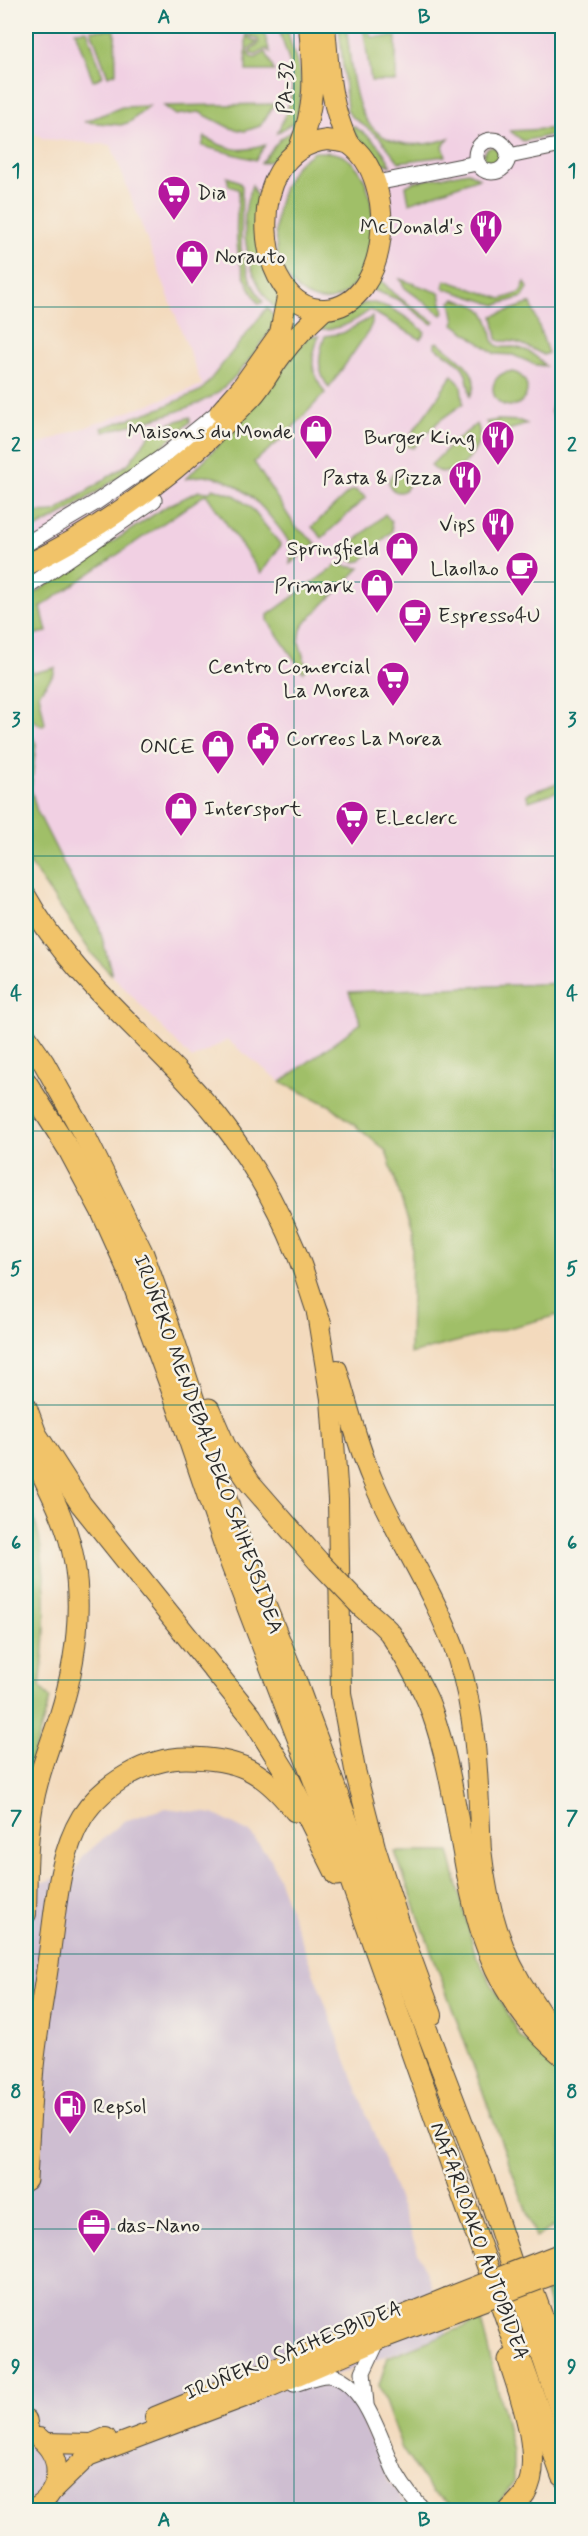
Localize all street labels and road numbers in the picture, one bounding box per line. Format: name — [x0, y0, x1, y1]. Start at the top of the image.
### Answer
street label: PA-32 — [271, 59, 301, 115]
street label: IRUÑEKO MENDEBALDEKO SAIHESBIDEA — [126, 1251, 290, 1638]
street label: NAFARROAKO AUTOBIDEA — [423, 2118, 535, 2364]
street label: IRUÑEKO SAIHESBIDEA — [181, 2294, 406, 2407]

